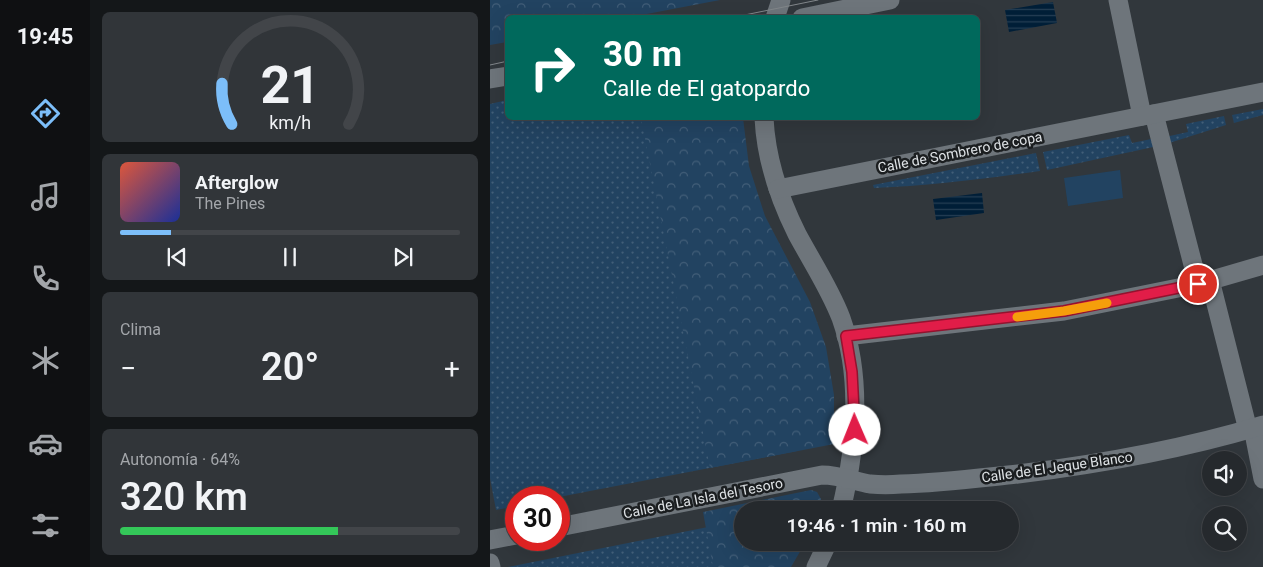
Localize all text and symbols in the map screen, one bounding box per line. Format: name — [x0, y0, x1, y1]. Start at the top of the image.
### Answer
text: 19:45 — [17, 24, 73, 49]
text: 30 m — [603, 34, 682, 75]
icon: right — [520, 35, 585, 100]
text: 21 — [260, 55, 320, 116]
text: Calle de El gatopardo — [603, 76, 810, 101]
icon: directions — [28, 96, 63, 131]
text: km/h — [269, 112, 311, 133]
street label: Calle de Sombrero de copa — [876, 128, 1044, 176]
text: Afterglow — [195, 171, 279, 194]
icon: music — [28, 179, 63, 214]
text: The Pines — [195, 194, 265, 213]
icon: previous — [163, 243, 191, 271]
icon: pause — [276, 243, 304, 271]
icon: next — [389, 243, 417, 271]
icon: phone — [28, 261, 63, 296]
pin — [1177, 263, 1219, 305]
icon: arrive — [1184, 270, 1212, 298]
text: Clima — [120, 320, 161, 339]
icon: climate — [28, 343, 63, 378]
text: 20° — [261, 345, 319, 389]
text: − — [120, 352, 136, 385]
text: + — [444, 352, 460, 385]
position arrow — [828, 403, 880, 455]
icon: car — [28, 426, 63, 461]
street label: Calle de El Jeque Blanco — [980, 448, 1134, 486]
text: Autonomía · 64% — [120, 450, 240, 469]
map controls — [1202, 451, 1247, 551]
button: sound — [1202, 451, 1247, 496]
text: 320 km — [120, 475, 248, 519]
street label: Calle de La Isla del Tesoro — [622, 475, 784, 521]
speed limit sign: 30 — [505, 486, 570, 551]
button: search — [1202, 506, 1247, 551]
icon: filters — [28, 508, 63, 543]
text: 19:46 · 1 min · 160 m — [786, 514, 967, 537]

